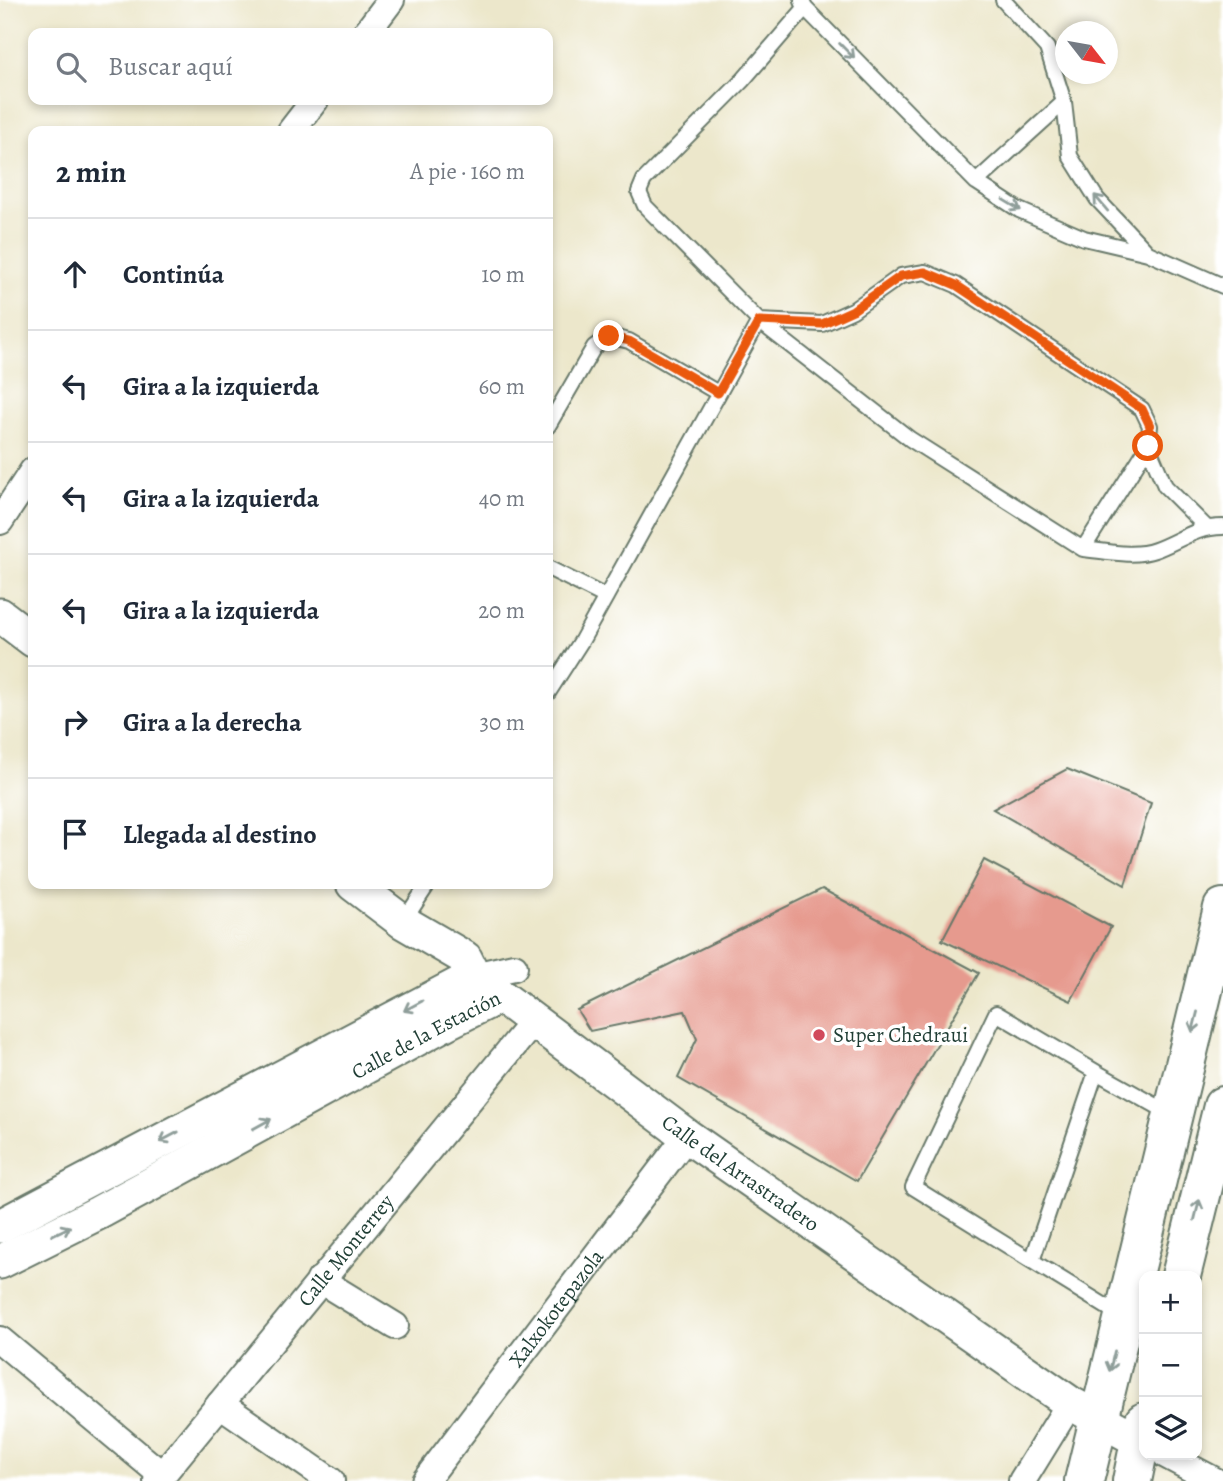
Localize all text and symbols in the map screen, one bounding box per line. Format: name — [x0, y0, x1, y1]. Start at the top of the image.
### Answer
north arrow — [1055, 21, 1118, 84]
search box — [28, 28, 553, 105]
one-way arrow — [838, 42, 855, 59]
icon: search — [52, 48, 90, 86]
text: Buscar aquí — [108, 49, 233, 84]
text: 2 min — [56, 152, 126, 192]
text: A pie · 160 m — [410, 156, 525, 187]
one-way arrow — [1093, 195, 1109, 213]
one-way arrow — [1002, 199, 1022, 213]
icon: ahead — [56, 255, 94, 293]
text: Continúa — [123, 257, 224, 292]
text: 10 m — [481, 259, 525, 290]
route end — [593, 320, 624, 351]
icon: left — [56, 367, 94, 405]
text: Gira a la izquierda — [123, 369, 319, 404]
text: 60 m — [478, 371, 525, 402]
route start — [1132, 430, 1163, 461]
icon: left — [56, 479, 94, 517]
text: Gira a la izquierda — [123, 481, 319, 516]
text: 40 m — [479, 483, 525, 514]
icon: left — [56, 591, 94, 629]
text: Gira a la izquierda — [123, 593, 319, 628]
text: 20 m — [478, 595, 525, 626]
icon: right — [56, 703, 94, 741]
text: Gira a la derecha — [123, 705, 302, 740]
text: 30 m — [479, 707, 525, 738]
icon: arrive — [56, 815, 94, 853]
text: Llegada al destino — [123, 817, 317, 852]
street label: Calle de la Estación — [347, 984, 506, 1086]
one-way arrow — [403, 1000, 424, 1014]
one-way arrow — [1188, 1010, 1201, 1033]
place label: Super Chedraui — [833, 1021, 968, 1049]
marker: Super Chedraui — [811, 1027, 827, 1043]
street label: Calle del Arrastradero — [656, 1108, 825, 1238]
one-way arrow — [251, 1117, 271, 1131]
one-way arrow — [160, 1130, 180, 1144]
street label: Calle Monterrey — [292, 1188, 401, 1312]
one-way arrow — [1191, 1199, 1204, 1222]
one-way arrow — [50, 1224, 71, 1238]
street label: Xalxokotepazola — [502, 1243, 610, 1373]
map controls — [1139, 1271, 1202, 1460]
button: + — [1139, 1271, 1202, 1334]
button: − — [1139, 1334, 1202, 1397]
one-way arrow — [1105, 1350, 1118, 1372]
button: layers — [1139, 1397, 1202, 1460]

